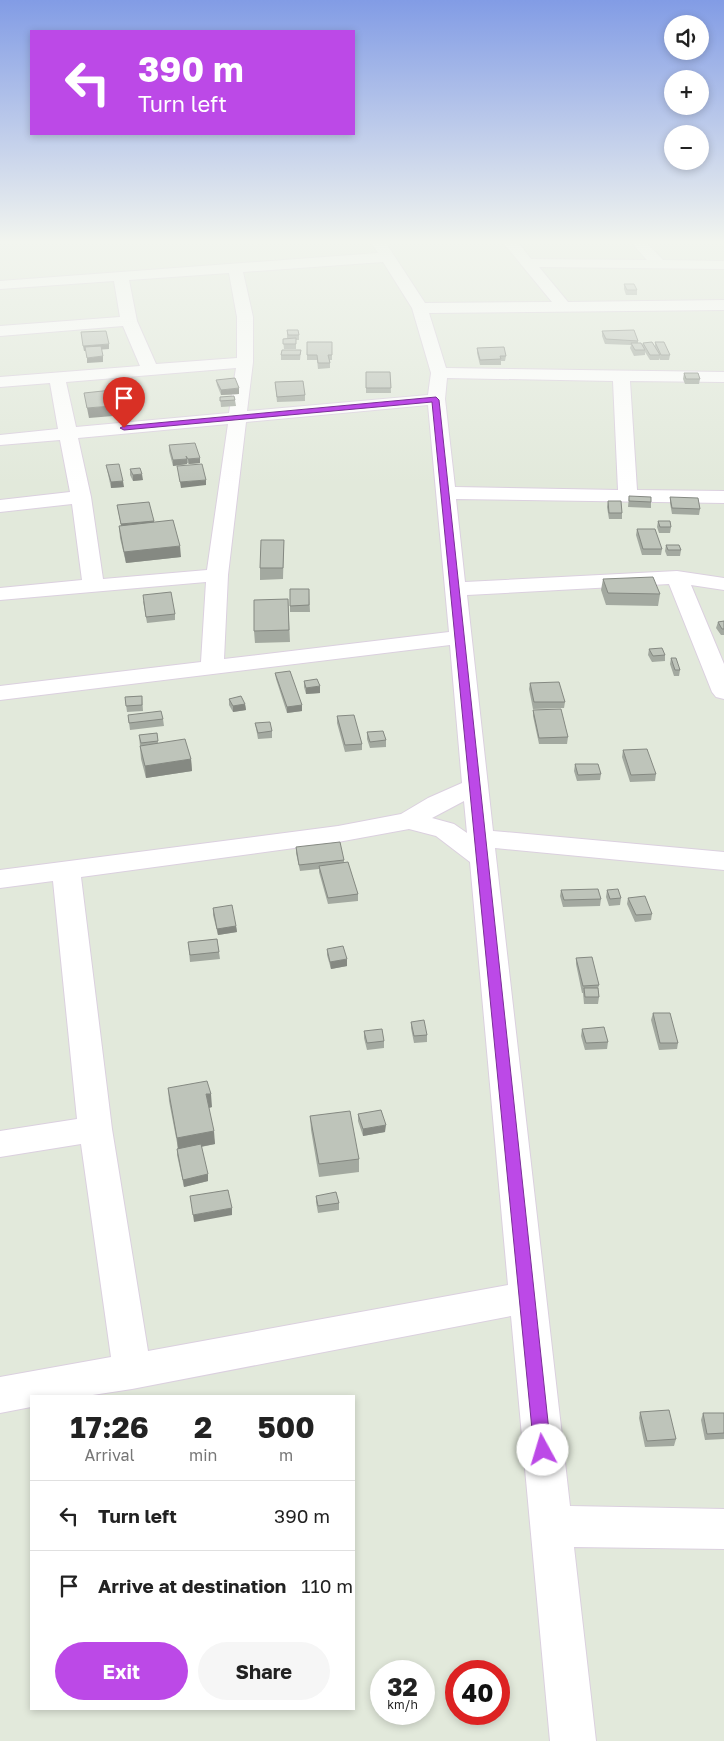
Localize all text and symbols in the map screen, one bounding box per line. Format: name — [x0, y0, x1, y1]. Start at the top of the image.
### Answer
map controls — [664, 15, 709, 170]
button: sound — [664, 15, 709, 60]
text: 390 m — [138, 48, 244, 90]
icon: left — [55, 50, 120, 115]
button: + — [664, 70, 709, 115]
text: Turn left — [138, 90, 227, 117]
button: − — [664, 125, 709, 170]
pin — [103, 377, 145, 428]
icon: arrive — [110, 384, 138, 412]
text: 17:26 — [70, 1409, 149, 1445]
text: 2 — [194, 1409, 212, 1445]
text: 500 — [258, 1409, 315, 1445]
position arrow — [516, 1423, 568, 1475]
text: Arrival — [84, 1445, 135, 1465]
text: min — [189, 1445, 217, 1465]
text: m — [279, 1445, 293, 1465]
icon: left — [55, 1502, 83, 1530]
text: Turn left — [98, 1504, 177, 1527]
text: 390 m — [274, 1504, 330, 1527]
icon: arrive — [55, 1572, 83, 1600]
text: Arrive at destination — [98, 1574, 286, 1597]
text: 110 m — [301, 1574, 353, 1597]
button: Exit — [55, 1642, 188, 1700]
button: Share — [198, 1642, 330, 1700]
speed limit sign: 40 — [445, 1660, 510, 1725]
text: 32 — [387, 1671, 418, 1702]
text: km/h — [387, 1697, 418, 1712]

